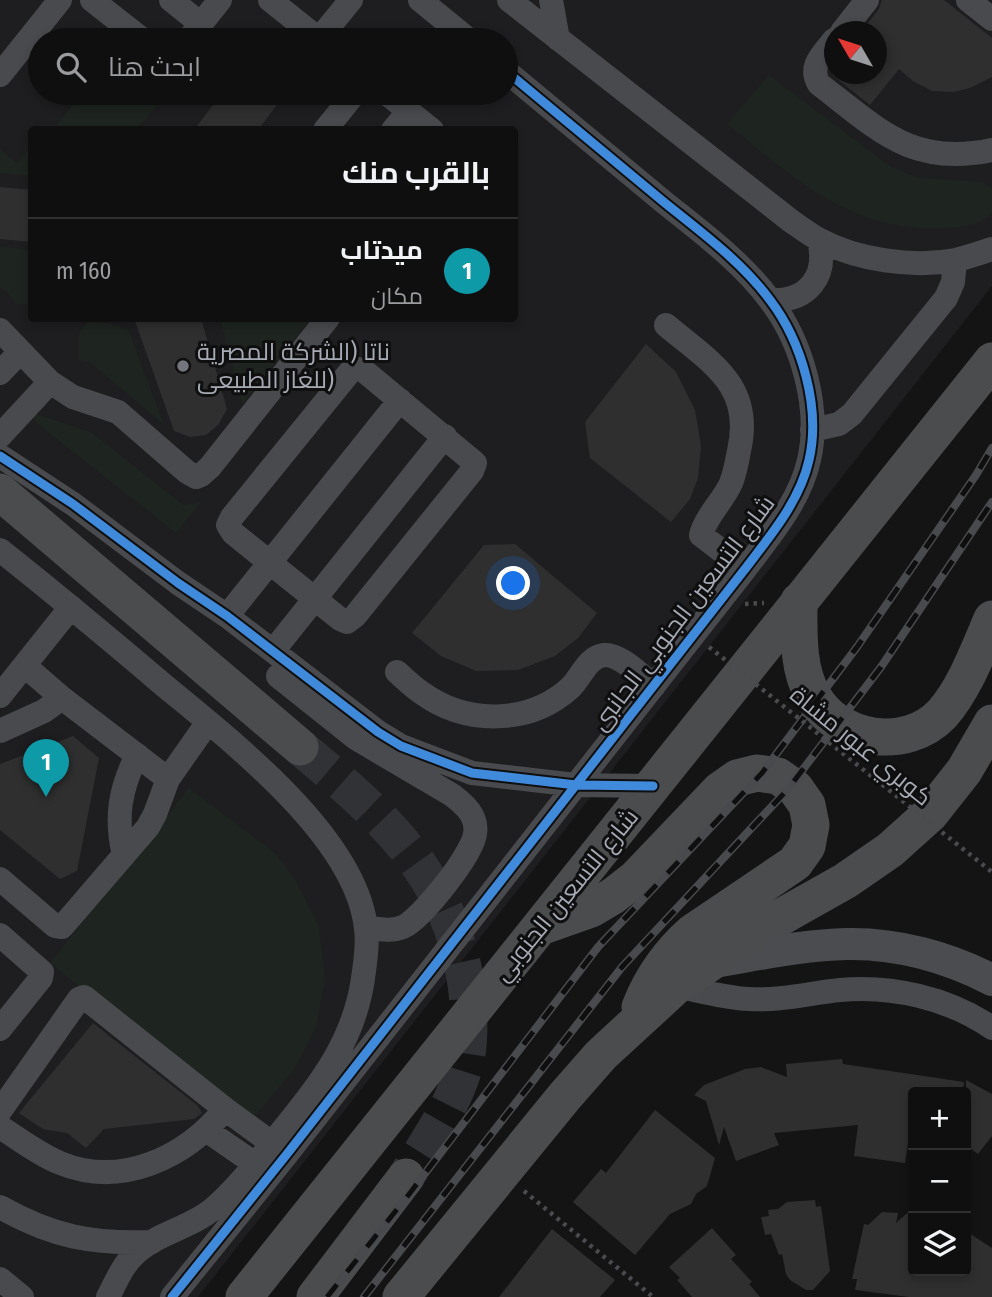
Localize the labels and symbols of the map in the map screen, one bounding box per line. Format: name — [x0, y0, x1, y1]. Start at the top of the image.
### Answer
north arrow — [824, 21, 887, 84]
place label: ناتا (الشركة المصرية للغاز الطبيعى) — [197, 338, 390, 394]
marker: ناتا (الشركة المصرية للغاز الطبيعى) — [175, 358, 191, 374]
street label: شارع التسعين الجنوبي الجانبى — [585, 490, 785, 739]
your location — [496, 566, 530, 600]
street label: كوبري عبور مشاة — [782, 680, 937, 815]
pin: 1 — [23, 739, 69, 797]
street label: شارع التسعين الجنوبي — [488, 803, 648, 990]

